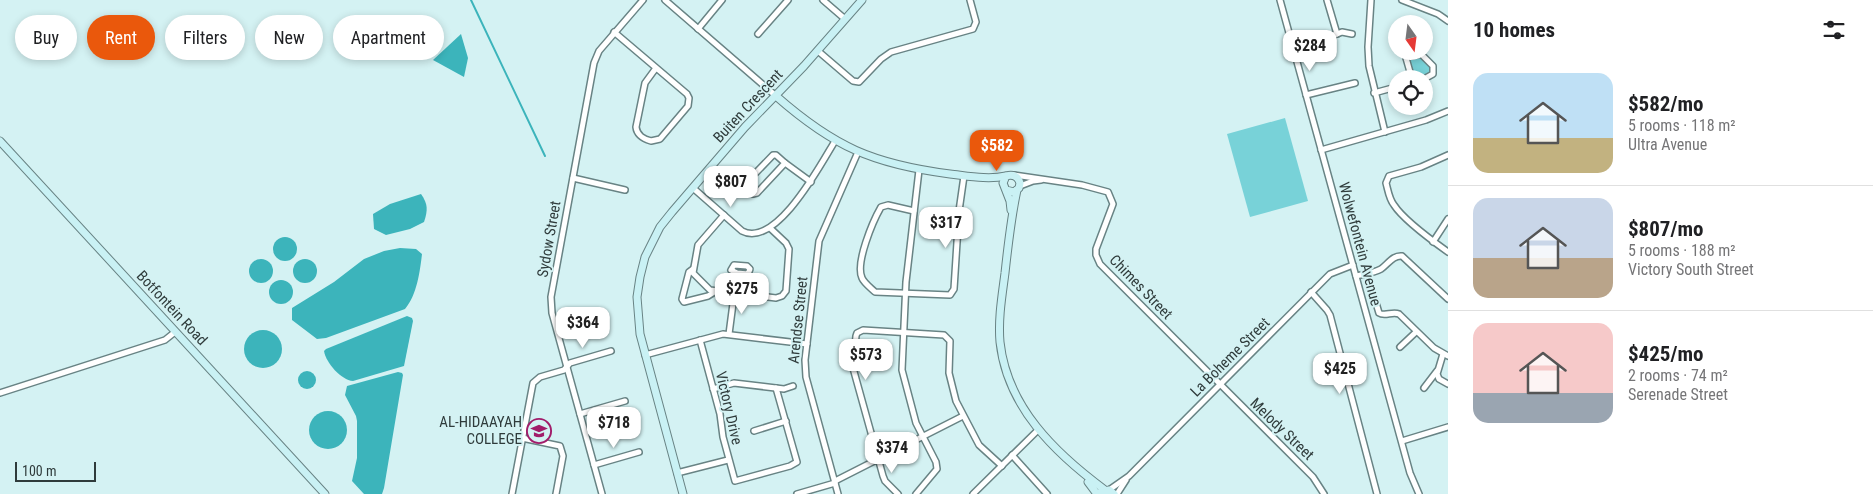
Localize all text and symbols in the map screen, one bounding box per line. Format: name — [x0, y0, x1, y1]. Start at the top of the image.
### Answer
chip: Buy — [15, 15, 77, 60]
chip: Rent — [87, 15, 155, 60]
chip: Filters — [165, 15, 245, 60]
chip: New — [255, 15, 323, 60]
chip: Apartment — [333, 15, 444, 60]
north arrow — [1388, 15, 1432, 60]
map controls — [1388, 15, 1433, 115]
icon: filters — [1820, 16, 1848, 44]
text: 10 homes — [1473, 18, 1555, 42]
pin: $284 — [1280, 30, 1340, 72]
text: $284 — [1294, 36, 1326, 55]
street label: Buiten Crescent — [710, 66, 786, 146]
button: locate — [1388, 70, 1433, 115]
text: $582/mo — [1628, 92, 1703, 116]
icon: home — [1513, 93, 1573, 153]
text: 5 rooms · 118 m² — [1628, 116, 1736, 135]
pin: $582 — [967, 130, 1027, 172]
text: Ultra Avenue — [1628, 135, 1707, 154]
text: $582 — [981, 136, 1013, 155]
pin: $807 — [701, 166, 761, 208]
text: $807 — [715, 172, 747, 191]
street label: Wolwefontein Avenue — [1335, 180, 1385, 308]
street label: Sydow Street — [533, 199, 565, 279]
pin: $317 — [916, 206, 976, 249]
text: $317 — [930, 213, 962, 232]
text: $807/mo — [1628, 217, 1703, 241]
icon: home — [1513, 218, 1573, 278]
text: 5 rooms · 188 m² — [1628, 241, 1736, 260]
street label: Chimes Street — [1106, 251, 1176, 323]
text: Victory South Street — [1628, 260, 1754, 279]
street label: Botfontein Road — [133, 267, 211, 349]
pin: $275 — [712, 272, 772, 315]
street label: Arendse Street — [784, 276, 812, 364]
text: $275 — [726, 279, 758, 298]
pin: $364 — [553, 306, 613, 349]
text: $364 — [567, 313, 599, 332]
street label: La Boheme Street — [1187, 314, 1273, 400]
pin: $573 — [836, 338, 896, 381]
text: $425/mo — [1628, 342, 1703, 366]
icon: home — [1513, 343, 1573, 403]
text: $573 — [850, 345, 882, 364]
pin: $425 — [1310, 352, 1370, 395]
text: $425 — [1324, 359, 1356, 378]
text: 2 rooms · 74 m² — [1628, 366, 1728, 385]
street label: Victory Drive — [712, 369, 746, 447]
text: Serenade Street — [1628, 385, 1728, 404]
street label: Melody Street — [1246, 394, 1318, 464]
pin: $718 — [584, 406, 644, 449]
place label: AL-HIDAAYAH COLLEGE — [439, 413, 522, 448]
text: $718 — [598, 413, 630, 432]
school or university icon: AL-HIDAAYAH COLLEGE — [526, 418, 552, 444]
pin: $374 — [862, 432, 922, 474]
text: $374 — [876, 438, 908, 457]
scale bar — [15, 459, 96, 482]
text: 100 m — [22, 463, 57, 479]

